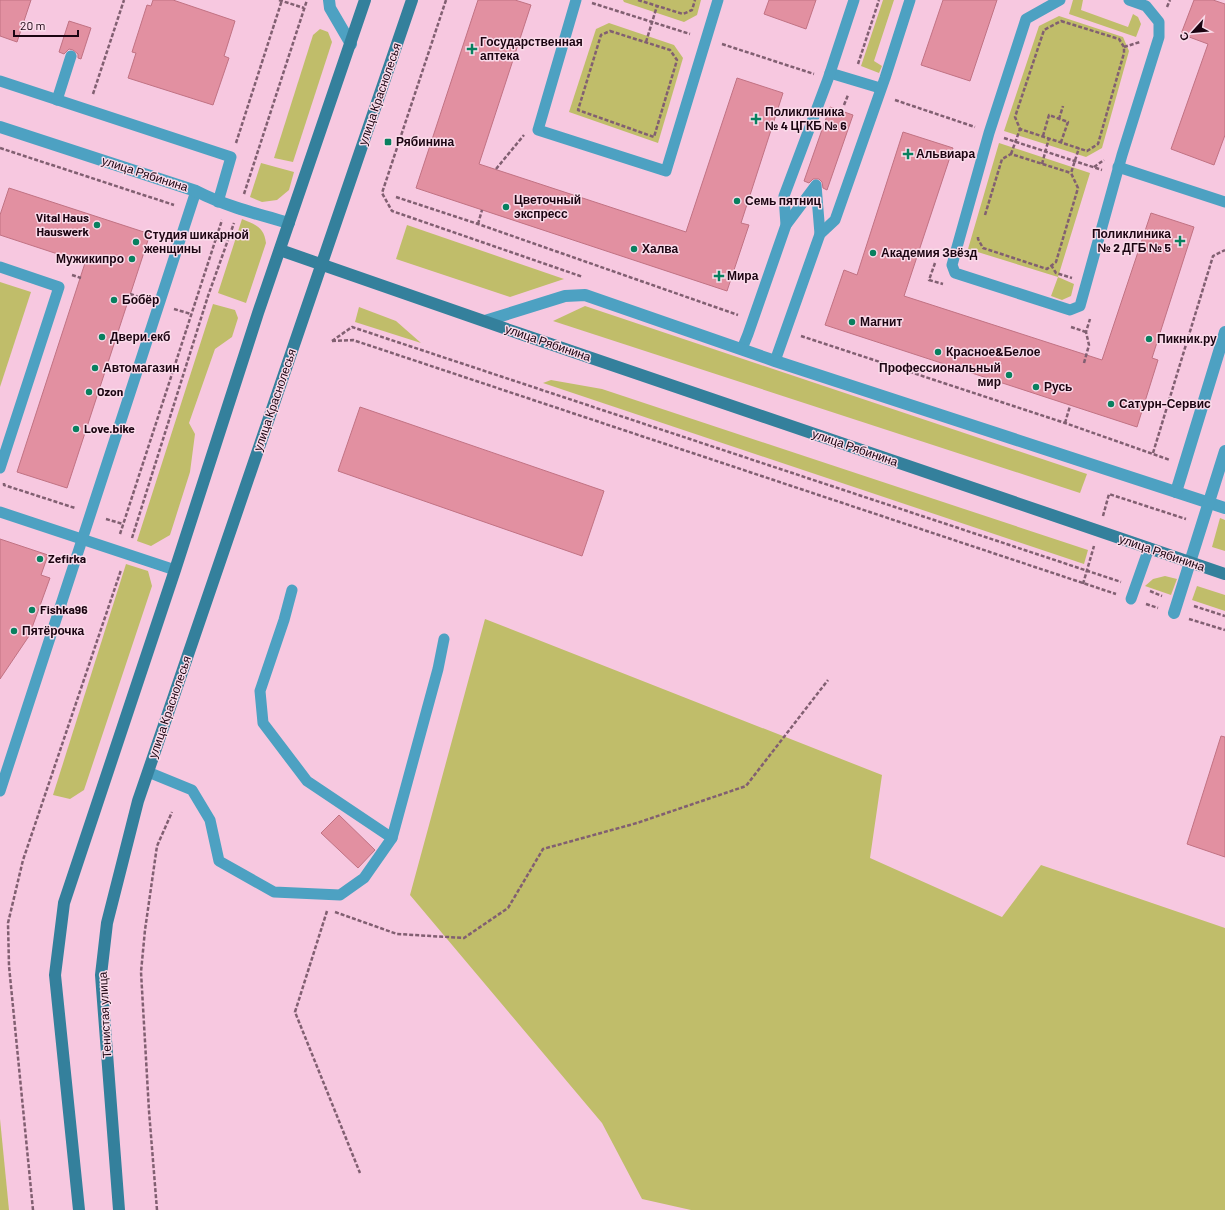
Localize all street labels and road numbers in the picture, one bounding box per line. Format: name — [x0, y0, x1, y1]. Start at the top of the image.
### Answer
street label: улица Краснолесья — [355, 41, 404, 147]
street label: улица Рябинина — [100, 153, 190, 195]
street label: улица Рябинина — [503, 321, 593, 364]
street label: улица Краснолесья — [250, 347, 299, 453]
street label: улица Рябинина — [810, 426, 900, 469]
street label: улица Рябинина — [1117, 531, 1207, 574]
street label: улица Краснолесья — [145, 654, 194, 760]
street label: Тенистая улица — [95, 971, 114, 1059]

